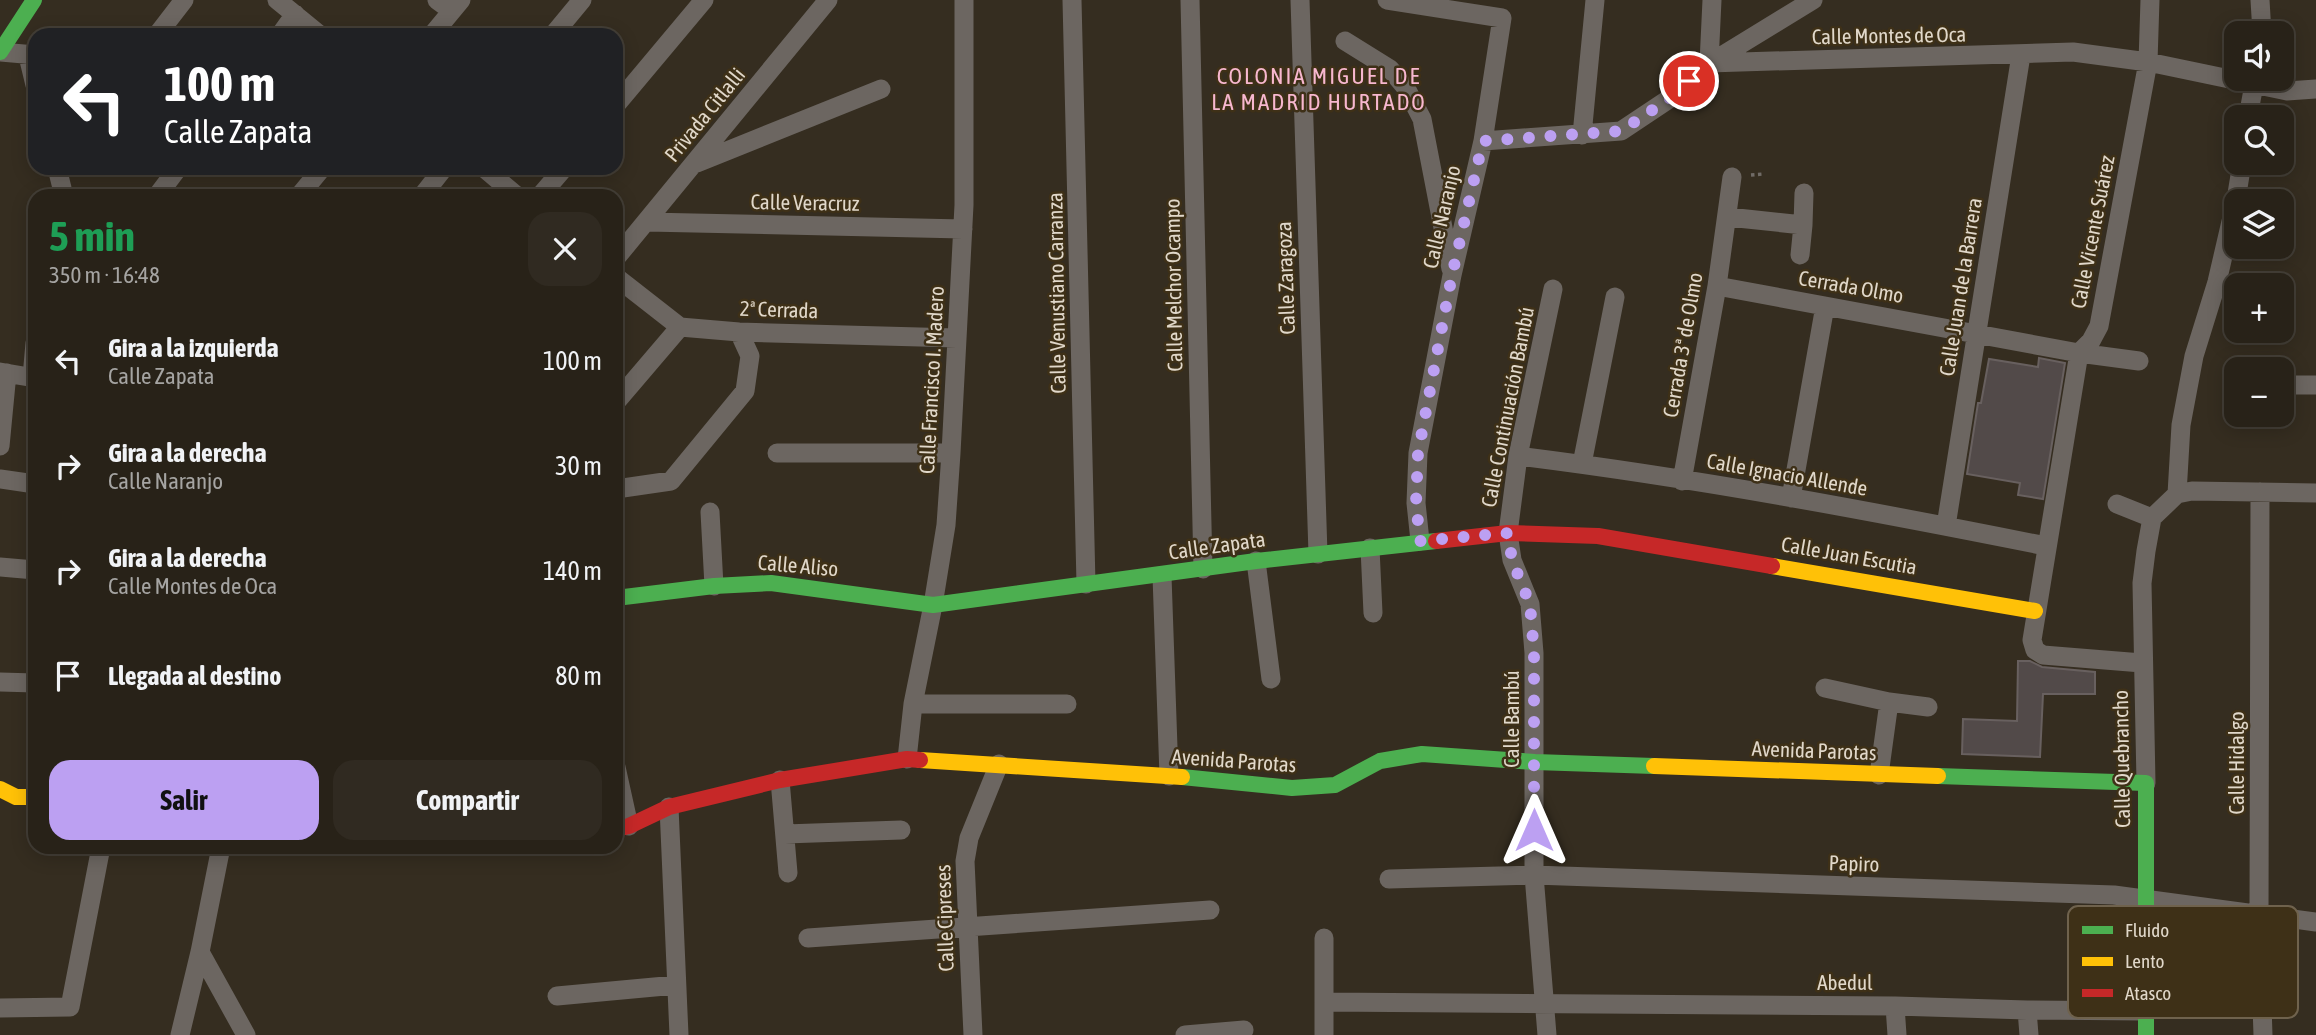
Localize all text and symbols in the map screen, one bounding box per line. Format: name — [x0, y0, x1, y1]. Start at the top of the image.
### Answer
map controls — [2224, 21, 2294, 427]
button: sound — [2224, 21, 2294, 91]
street label: Calle Montes de Oca — [1812, 22, 1966, 48]
pin — [1659, 51, 1719, 111]
text: 100 m — [164, 55, 275, 111]
icon: left — [49, 56, 140, 147]
icon: arrive — [1670, 62, 1708, 100]
street label: Privada Citlalli — [659, 63, 749, 166]
district label: COLONIA MIGUEL DE LA MADRID HURTADO — [1211, 63, 1427, 115]
button: search — [2224, 105, 2294, 175]
text: Calle Zapata — [164, 113, 312, 150]
street label: Calle Vicente Suárez — [2065, 153, 2119, 310]
street label: Calle Naranjo — [1418, 163, 1465, 271]
street label: Calle Veracruz — [750, 189, 860, 215]
button: layers — [2224, 189, 2294, 259]
street label: Calle Venustiano Carranza — [1042, 192, 1070, 394]
street label: Calle Juan de la Barrera — [1934, 196, 1986, 378]
street label: Calle Melchor Ocampo — [1159, 198, 1187, 372]
text: 5 min — [49, 212, 135, 260]
button: close — [528, 212, 602, 286]
street label: Calle Zaragoza — [1271, 221, 1299, 335]
text: 350 m · 16:48 — [49, 262, 160, 288]
street label: Cerrada Olmo — [1797, 265, 1906, 307]
street label: Cerrada 3ª de Olmo — [1657, 271, 1707, 419]
button: + — [2224, 273, 2294, 343]
street label: Calle Francisco I. Madero — [914, 285, 948, 475]
street label: 2ª Cerrada — [739, 296, 819, 322]
street label: Calle Continuación Bambú — [1476, 305, 1538, 509]
text: Gira a la izquierda — [108, 333, 279, 363]
icon: left — [49, 342, 87, 380]
text: 100 m — [543, 346, 602, 376]
button: − — [2224, 357, 2294, 427]
text: Calle Zapata — [108, 363, 215, 389]
text: Gira a la derecha — [108, 438, 267, 468]
icon: right — [49, 447, 87, 485]
street label: Calle Ignacio Allende — [1705, 448, 1869, 500]
text: 30 m — [555, 451, 602, 481]
text: Calle Naranjo — [108, 468, 223, 494]
street label: Calle Zapata — [1167, 526, 1267, 564]
street label: Calle Juan Escutia — [1780, 531, 1919, 579]
text: Gira a la derecha — [108, 543, 267, 573]
street label: Calle Aliso — [757, 550, 839, 580]
icon: right — [49, 552, 87, 590]
text: 140 m — [543, 556, 602, 586]
text: Calle Montes de Oca — [108, 573, 277, 599]
icon: arrive — [49, 657, 87, 695]
text: Llegada al destino — [108, 661, 281, 691]
text: 80 m — [555, 661, 602, 691]
street label: Calle Bambú — [1499, 670, 1523, 768]
street label: Calle Quebrancho — [2108, 690, 2134, 828]
street label: Calle Hidalgo — [2224, 711, 2248, 815]
street label: Avenida Parotas — [1751, 736, 1877, 764]
street label: Avenida Parotas — [1171, 744, 1297, 776]
button: Salir — [49, 760, 319, 840]
button: Compartir — [333, 760, 602, 840]
position arrow — [1497, 793, 1571, 867]
street label: Papiro — [1828, 850, 1880, 876]
street label: Calle Cipreses — [930, 864, 958, 972]
legend — [2068, 906, 2298, 1018]
text: Fluido — [2125, 919, 2169, 941]
text: Lento — [2125, 950, 2164, 972]
street label: Abedul — [1817, 970, 1873, 994]
text: Atasco — [2125, 982, 2171, 1004]

